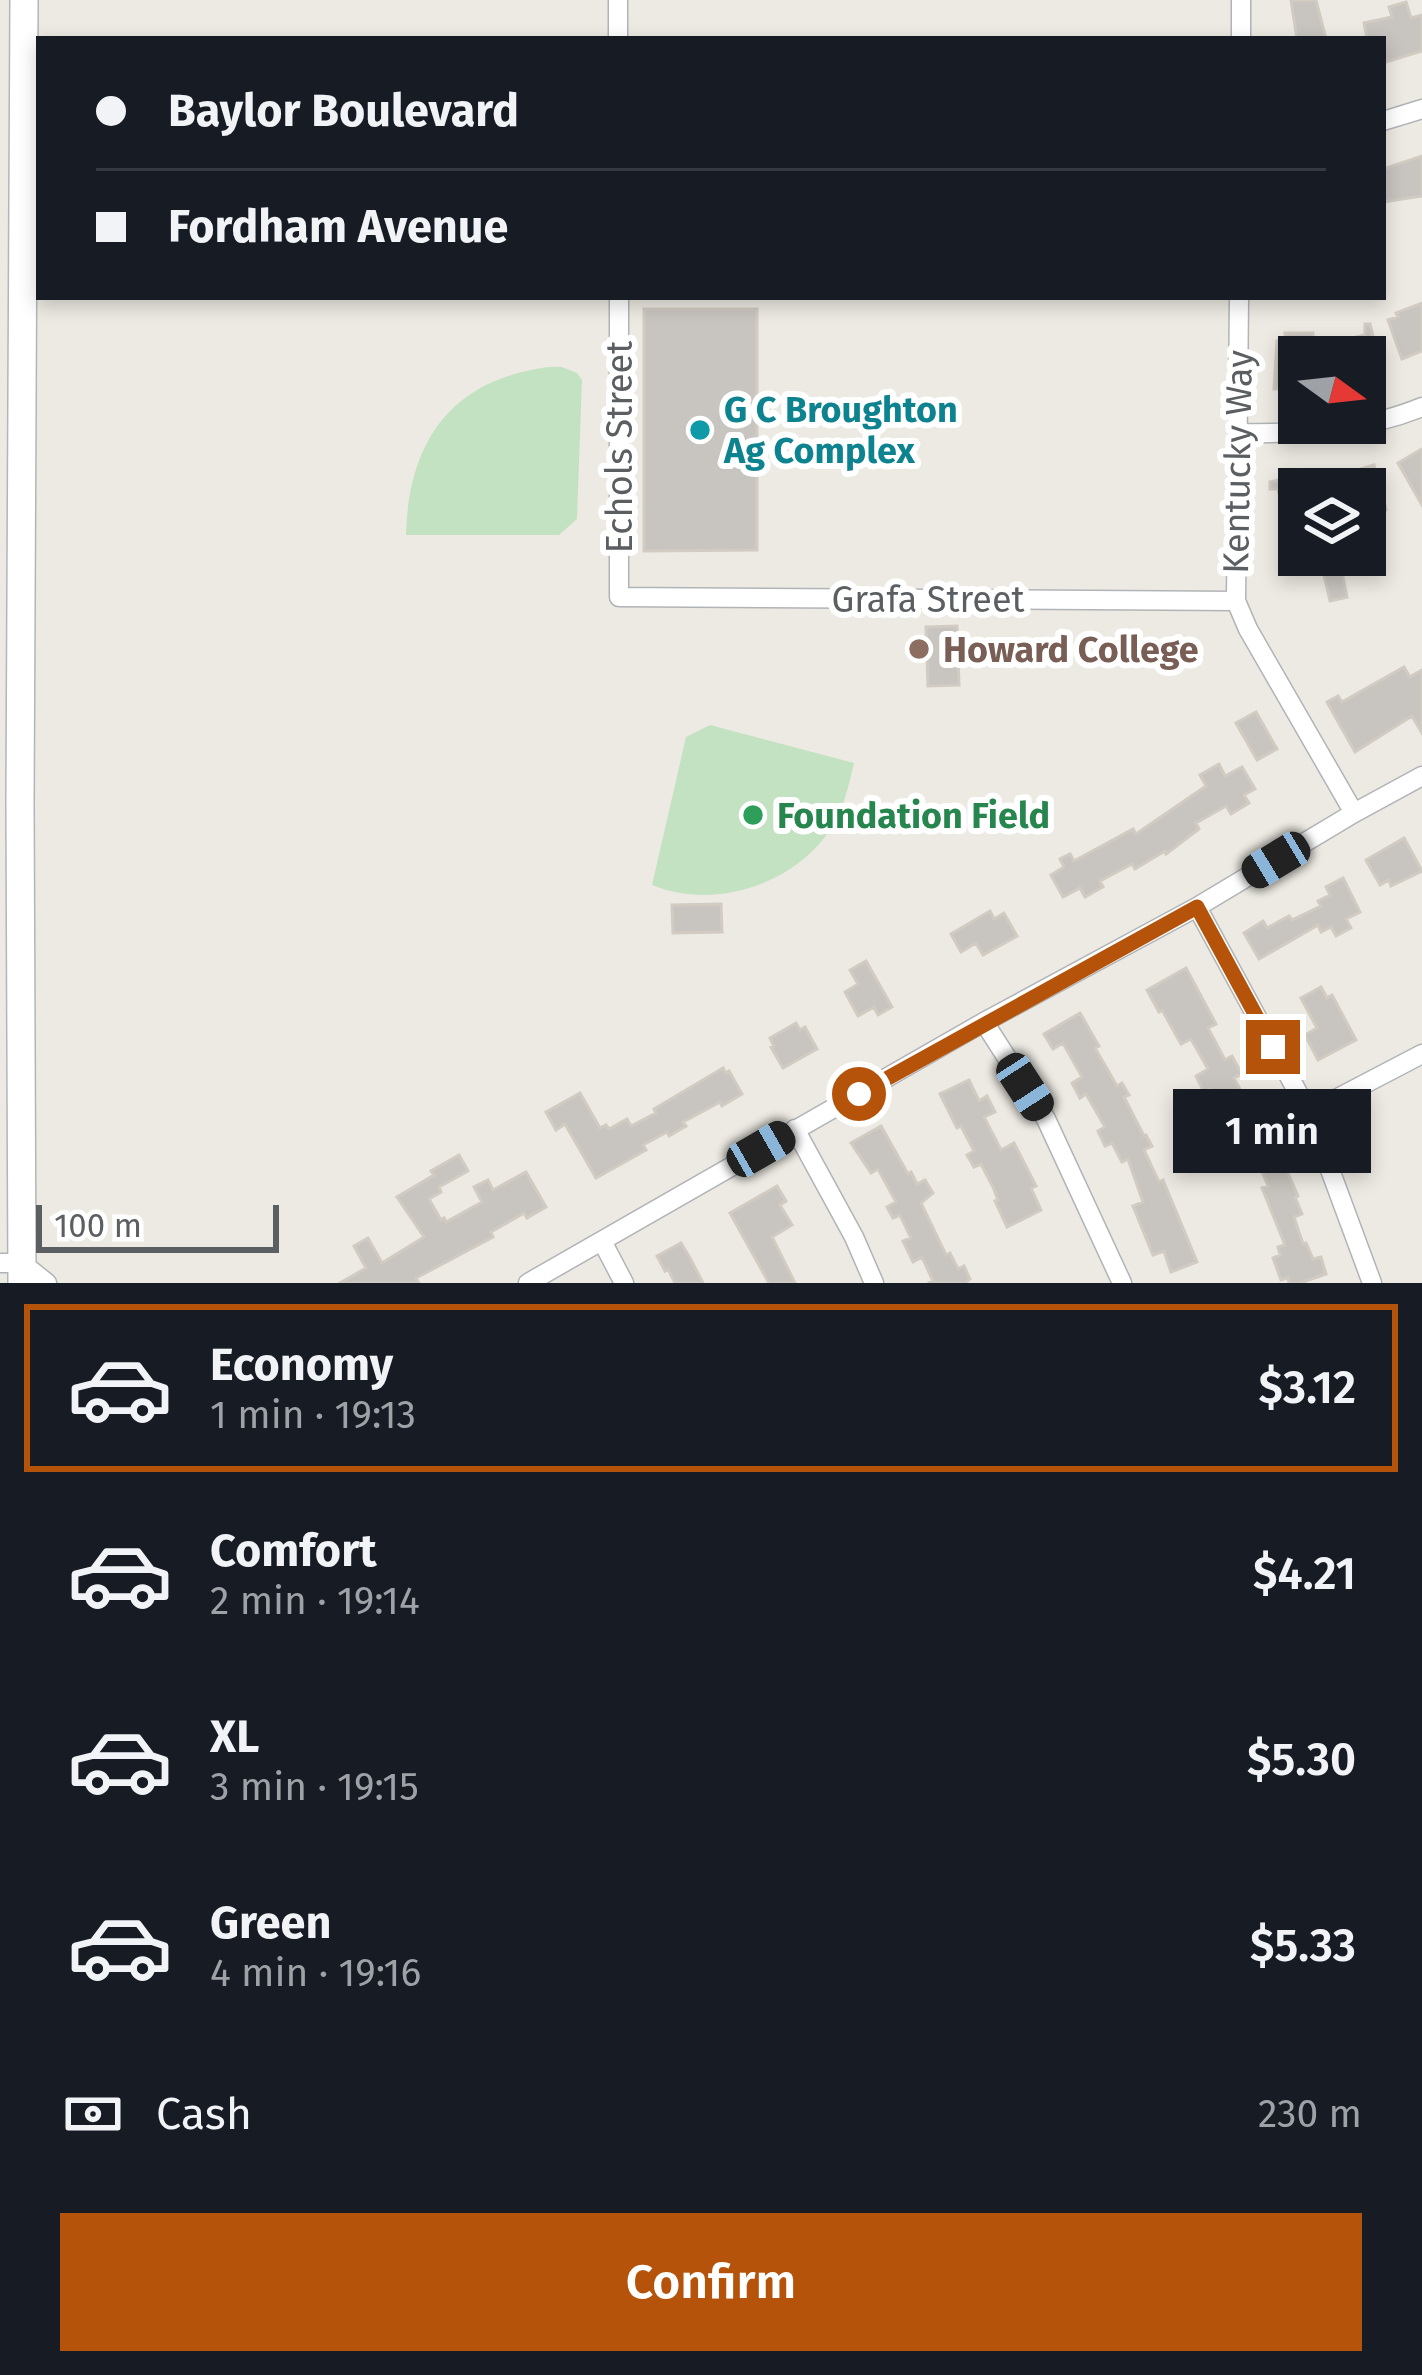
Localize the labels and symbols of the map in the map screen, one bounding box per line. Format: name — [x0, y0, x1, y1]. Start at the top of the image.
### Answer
north arrow — [1278, 336, 1386, 444]
street label: Echols Street — [598, 341, 642, 553]
street label: Kentucky Way — [1214, 350, 1262, 574]
place label: G C Broughton Ag Complex — [723, 388, 958, 473]
marker: G C Broughton Ag Complex — [687, 417, 713, 443]
street label: Grafa Street — [832, 578, 1025, 622]
place label: Howard College — [943, 628, 1199, 672]
marker: Howard College — [906, 636, 932, 662]
place label: Foundation Field — [777, 794, 1050, 838]
marker: Foundation Field — [740, 802, 766, 828]
car — [1236, 826, 1316, 894]
route end — [1246, 1020, 1300, 1074]
car — [990, 1047, 1060, 1127]
route start — [832, 1067, 886, 1121]
callout: 1 min — [1174, 1089, 1372, 1173]
car — [721, 1115, 801, 1183]
scale bar — [36, 1199, 279, 1252]

